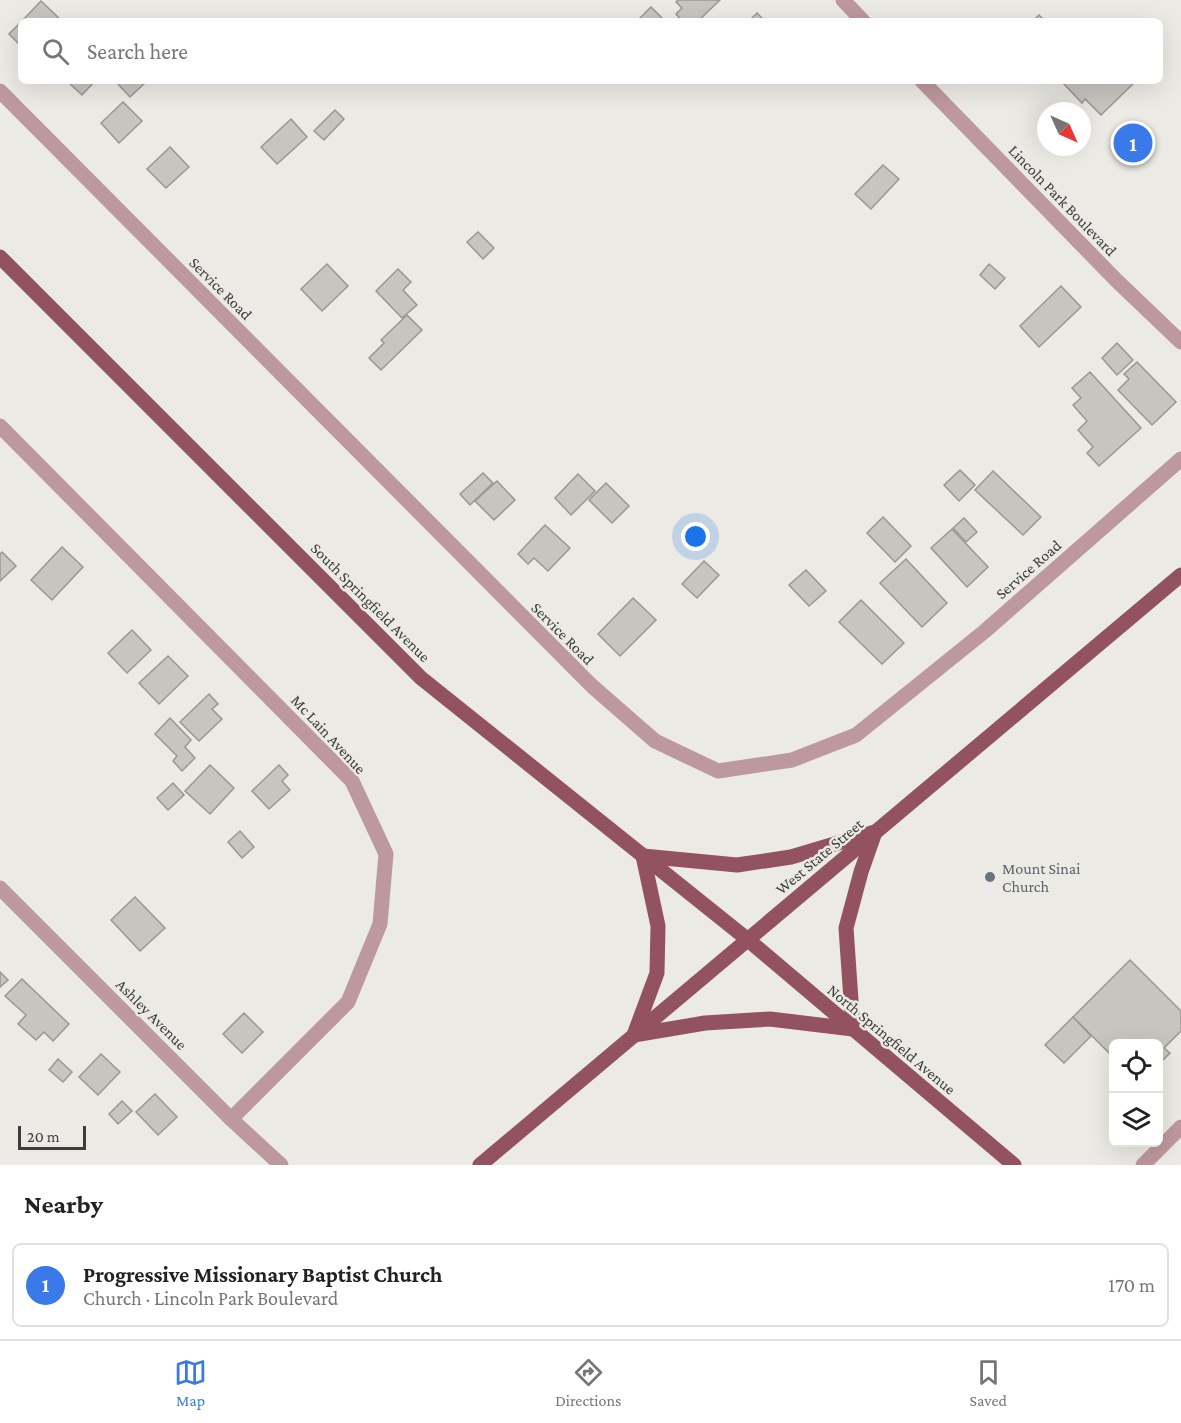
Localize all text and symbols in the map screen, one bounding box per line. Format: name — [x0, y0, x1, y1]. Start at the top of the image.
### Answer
search box — [18, 18, 1163, 84]
icon: search — [39, 35, 72, 68]
text: Search here — [87, 39, 188, 64]
north arrow — [1037, 102, 1091, 156]
pin: 1 — [1114, 120, 1152, 166]
street label: Lincoln Park Boulevard — [1005, 141, 1120, 260]
street label: Service Road — [186, 254, 256, 323]
your location — [681, 522, 710, 551]
street label: Service Road — [992, 536, 1065, 602]
street label: South Springfield Avenue — [307, 539, 434, 666]
street label: Service Road — [528, 599, 598, 668]
street label: Mc Lain Avenue — [288, 692, 369, 777]
street label: West State Street — [772, 815, 867, 898]
place label: Mount Sinai Church — [1002, 860, 1080, 895]
marker: Mount Sinai Church — [983, 870, 997, 884]
street label: Ashley Avenue — [112, 976, 190, 1054]
street label: North Springfield Avenue — [824, 981, 959, 1099]
map controls — [1109, 1039, 1163, 1147]
button: locate — [1109, 1039, 1163, 1093]
button: layers — [1109, 1093, 1163, 1147]
scale bar — [18, 1123, 86, 1150]
text: 20 m — [27, 1128, 60, 1145]
text: Nearby — [24, 1190, 103, 1219]
text: Progressive Missionary Baptist Church — [83, 1262, 442, 1287]
text: 1 — [42, 1274, 49, 1296]
text: 170 m — [1108, 1274, 1155, 1296]
text: Church · Lincoln Park Boulevard — [83, 1287, 338, 1309]
tab: Map — [174, 1356, 207, 1409]
tab: Directions — [555, 1356, 621, 1409]
tab: Saved — [969, 1356, 1007, 1409]

